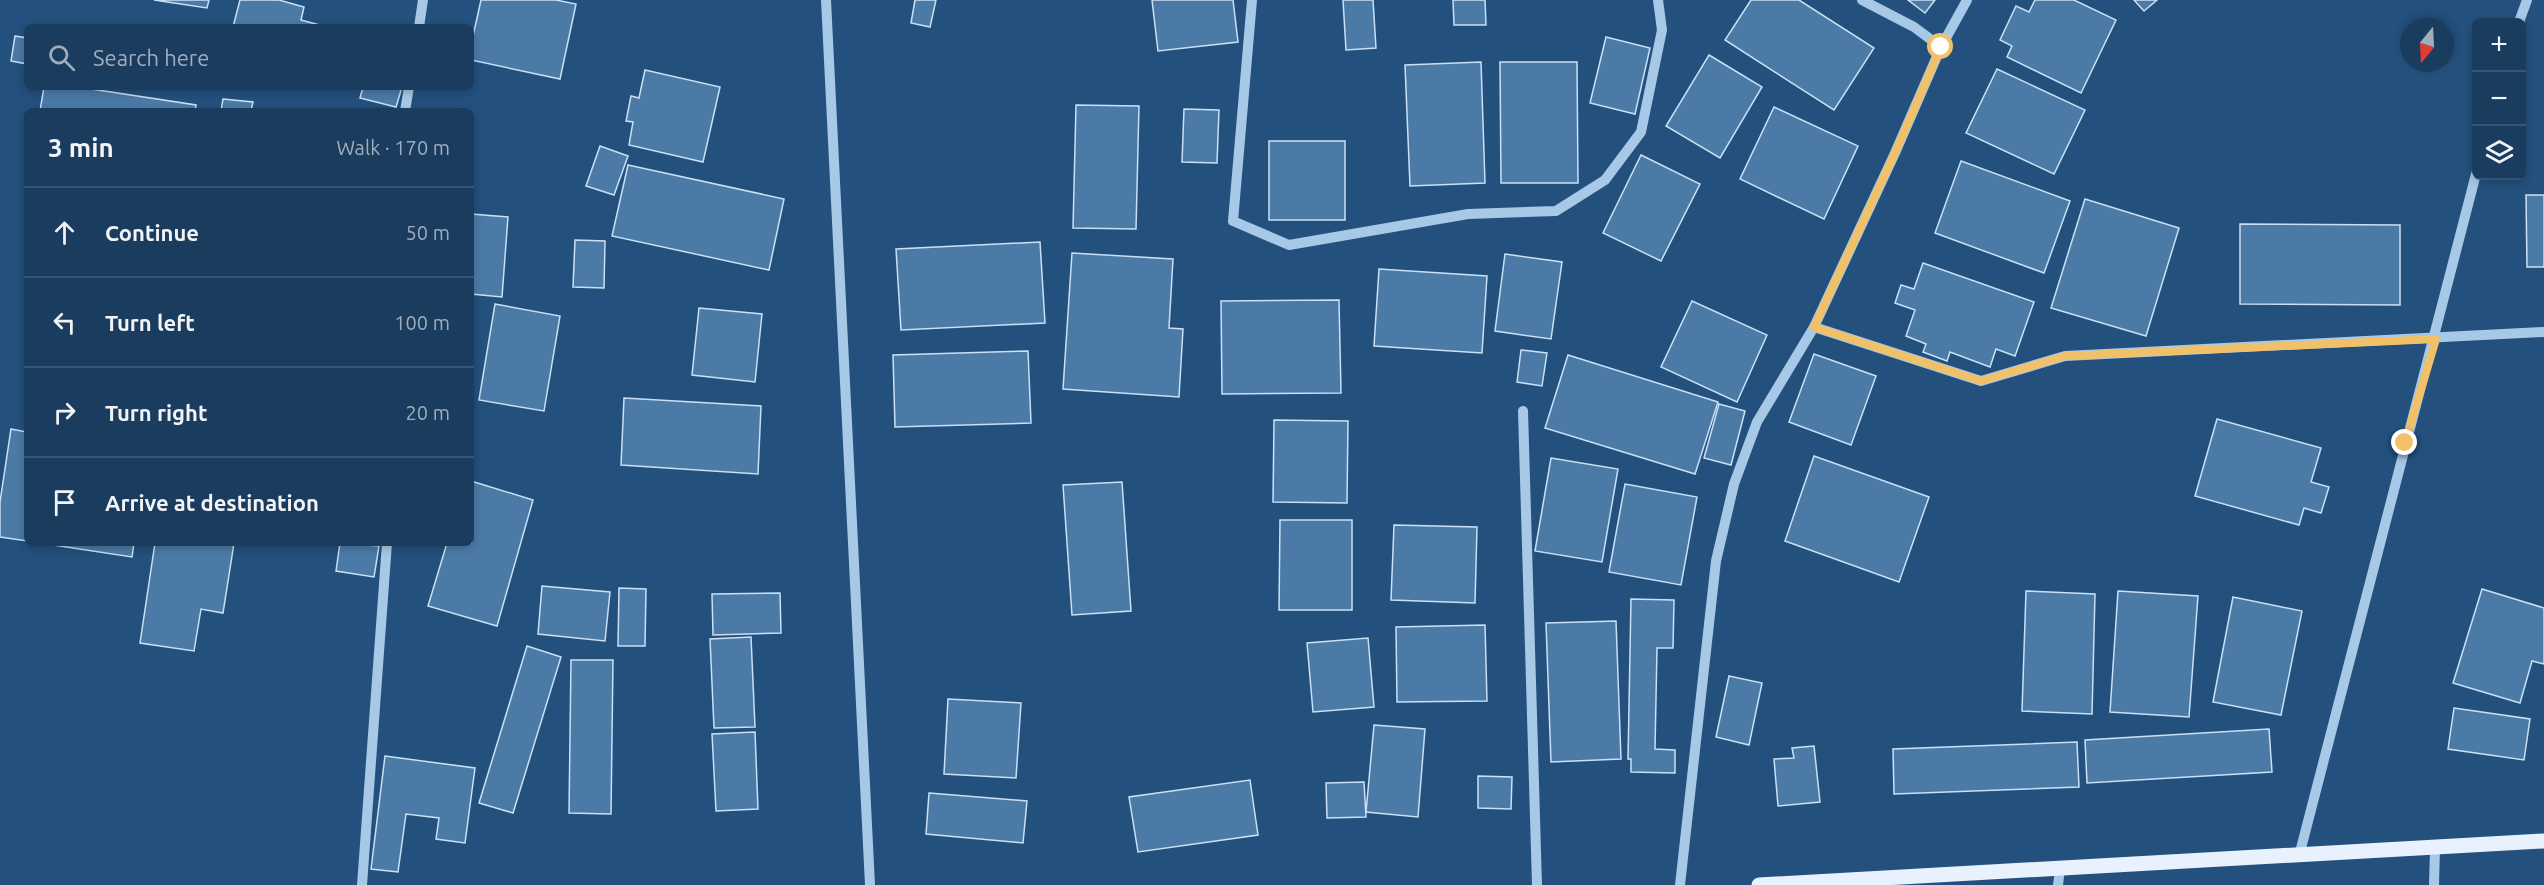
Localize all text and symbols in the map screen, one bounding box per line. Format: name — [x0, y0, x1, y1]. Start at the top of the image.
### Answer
north arrow — [2400, 18, 2454, 72]
map controls — [2472, 18, 2526, 180]
button: + — [2472, 18, 2526, 72]
search box — [24, 24, 474, 90]
route start — [1927, 33, 1953, 59]
icon: search — [45, 41, 78, 74]
text: Search here — [93, 45, 209, 70]
button: − — [2472, 72, 2526, 126]
button: layers — [2472, 126, 2526, 180]
text: 3 min — [48, 133, 114, 162]
text: Walk · 170 m — [337, 136, 450, 159]
icon: ahead — [48, 216, 81, 249]
text: Continue — [105, 220, 199, 245]
text: 50 m — [406, 221, 450, 244]
icon: left — [48, 306, 81, 339]
text: Turn left — [105, 310, 195, 335]
text: 100 m — [394, 311, 450, 334]
icon: right — [48, 396, 81, 429]
text: Turn right — [105, 400, 207, 425]
text: 20 m — [406, 401, 450, 424]
route end — [2391, 429, 2417, 455]
icon: arrive — [48, 486, 81, 519]
text: Arrive at destination — [105, 490, 319, 515]

